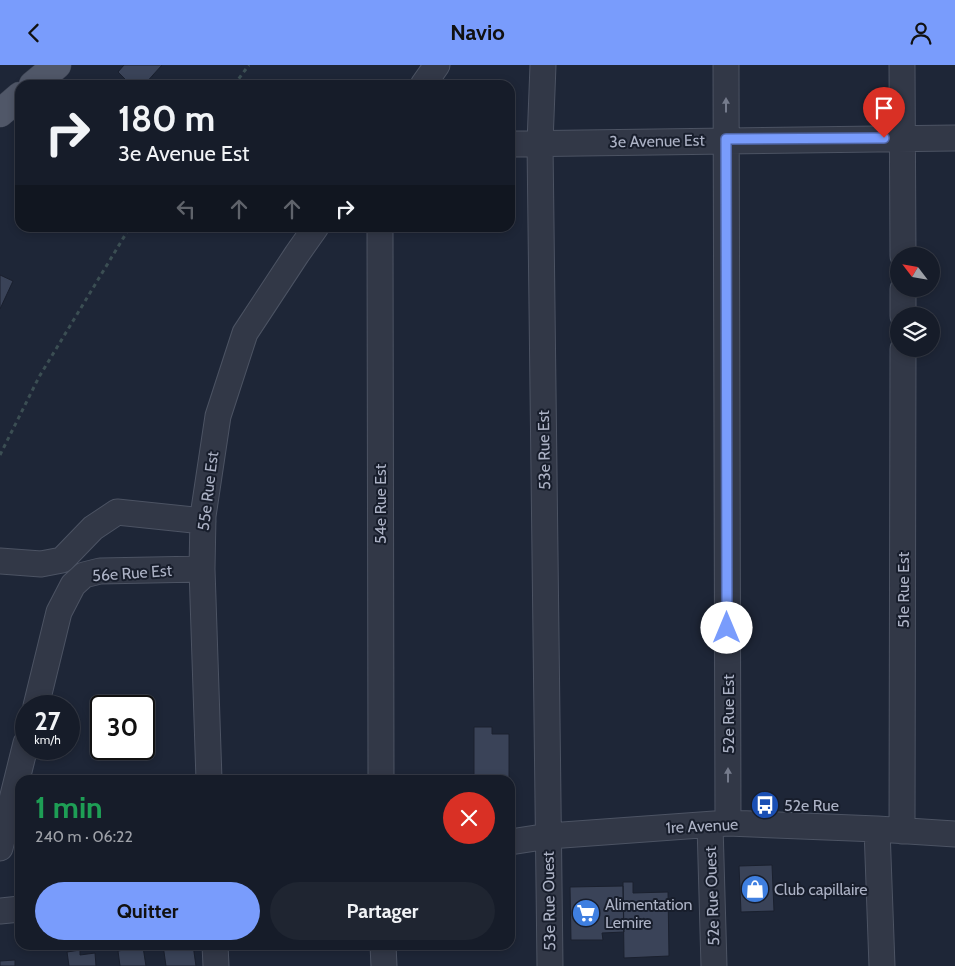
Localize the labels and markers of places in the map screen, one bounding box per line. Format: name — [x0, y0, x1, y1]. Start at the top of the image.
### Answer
pin — [863, 87, 905, 138]
bus stop icon: 52e Rue — [750, 790, 780, 820]
place label: 52e Rue — [784, 796, 839, 815]
shop icon: Club capillaire — [740, 874, 770, 904]
place label: Club capillaire — [774, 880, 867, 899]
place label: Alimentation Lemire — [605, 895, 692, 932]
supermarket icon: Alimentation Lemire — [571, 898, 601, 928]

